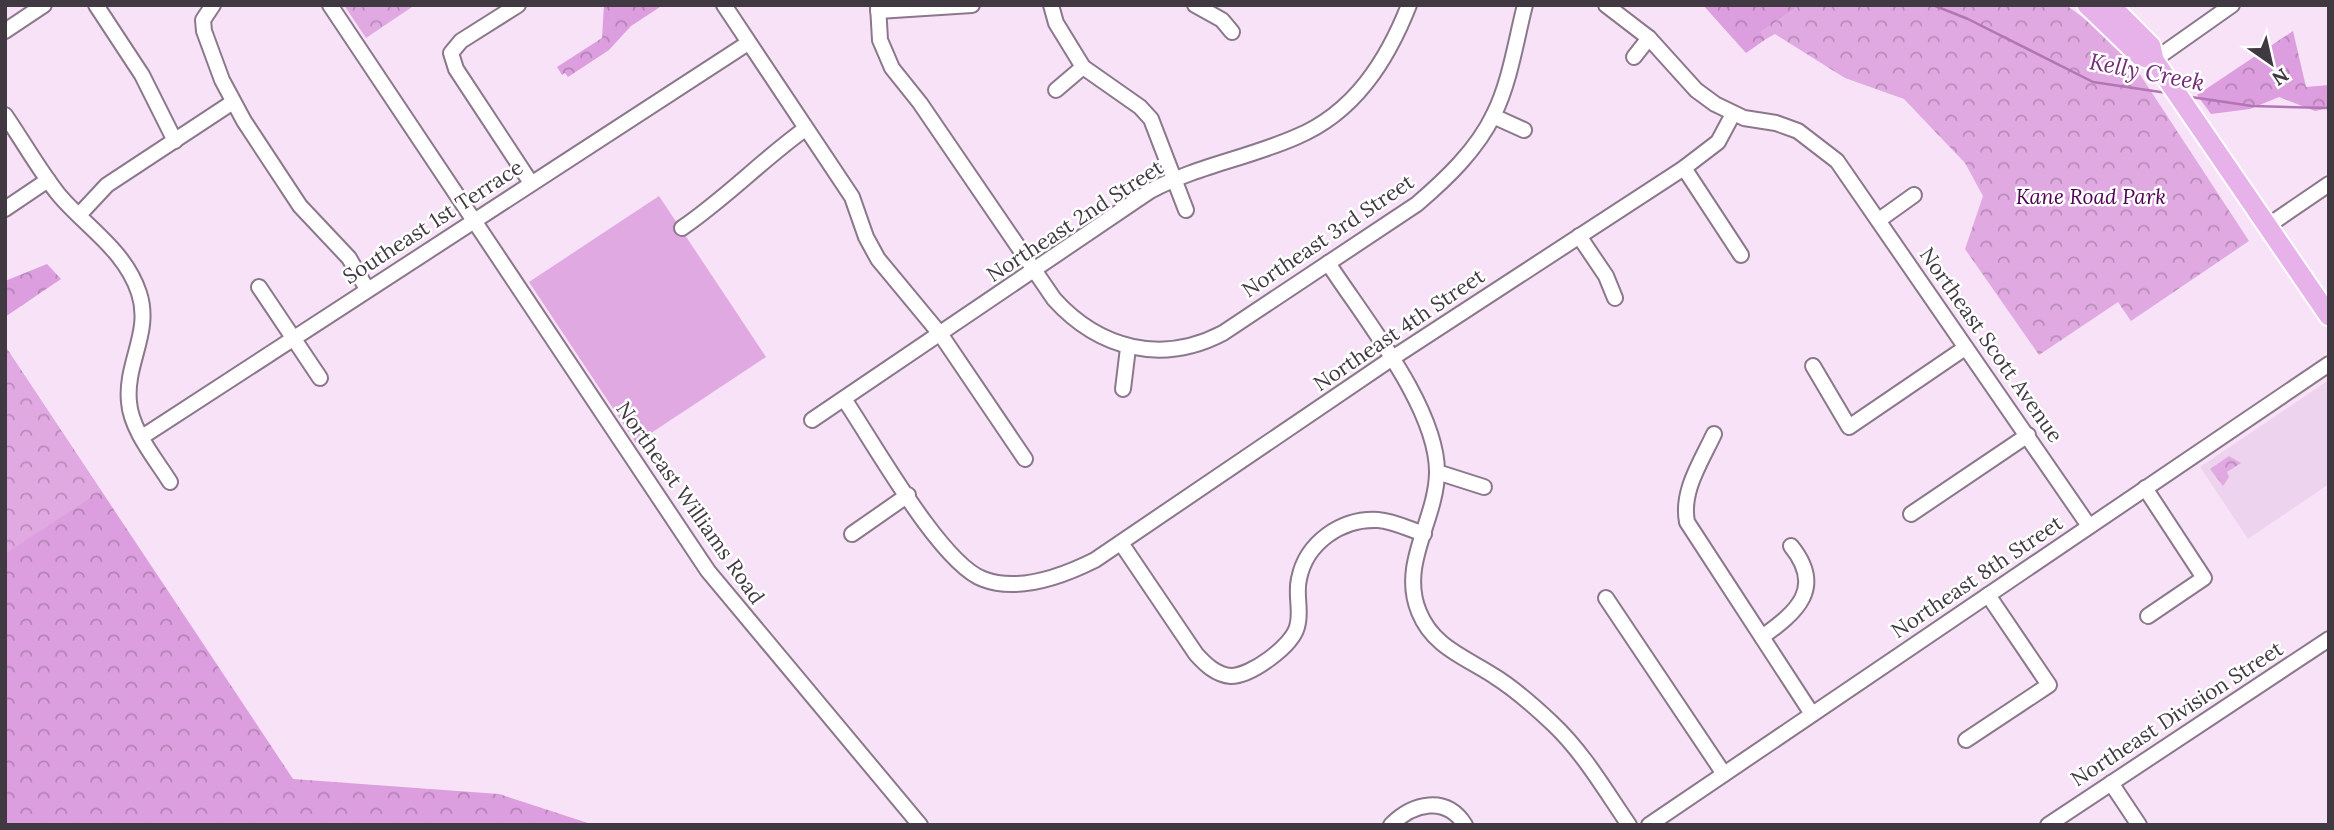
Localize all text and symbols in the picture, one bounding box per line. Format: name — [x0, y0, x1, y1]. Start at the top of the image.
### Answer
north arrow — [2236, 28, 2306, 98]
water label: Kelly Creek — [2087, 46, 2207, 97]
text: N — [2267, 63, 2293, 91]
street label: Southeast 1st Terrace — [338, 153, 528, 290]
street label: Northeast 2nd Street — [981, 153, 1169, 288]
street label: Northeast 3rd Street — [1237, 167, 1420, 303]
park label: Kane Road Park — [2016, 183, 2166, 210]
street label: Northeast Scott Avenue — [1914, 242, 2069, 448]
street label: Northeast 4th Street — [1308, 262, 1490, 397]
street label: Northeast Williams Road — [610, 396, 771, 609]
street label: Northeast 8th Street — [1886, 509, 2068, 644]
street label: Northeast Division Street — [2066, 634, 2289, 792]

